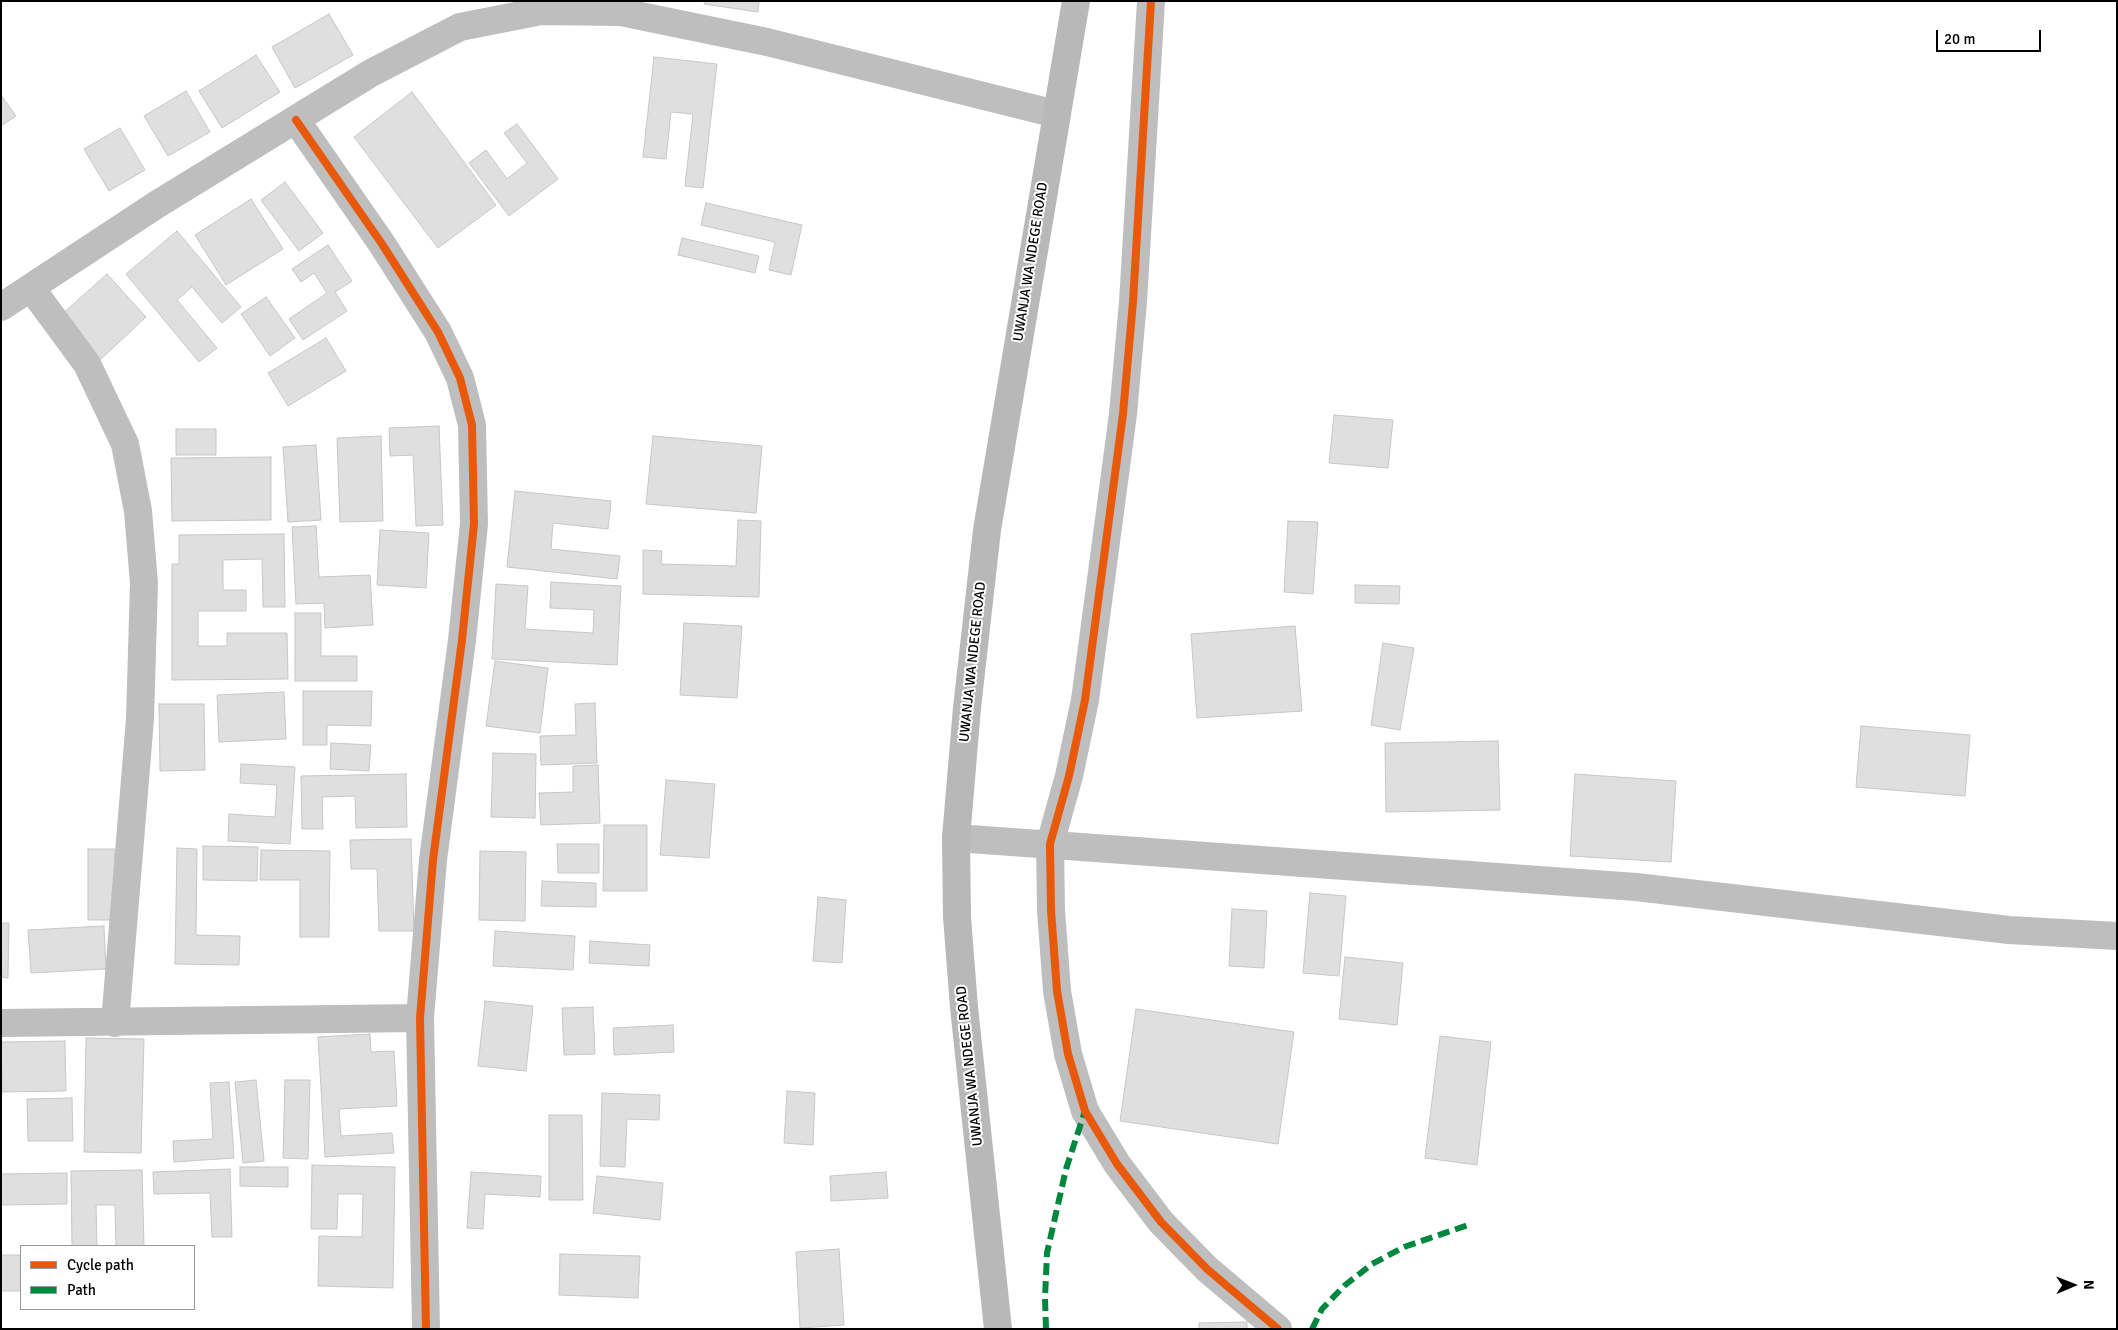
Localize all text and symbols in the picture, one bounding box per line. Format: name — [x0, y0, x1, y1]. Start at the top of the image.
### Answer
scale bar — [1938, 20, 2043, 52]
text: 20 m — [1944, 30, 1975, 48]
street label: UWANJA WA NDEGE ROAD — [1010, 181, 1052, 343]
street label: UWANJA WA NDEGE ROAD — [956, 581, 990, 743]
street label: UWANJA WA NDEGE ROAD — [953, 985, 987, 1147]
legend — [20, 1245, 195, 1310]
text: Cycle path — [67, 1256, 134, 1274]
north arrow — [2048, 1260, 2098, 1310]
text: N — [2080, 1280, 2097, 1290]
text: Path — [67, 1281, 96, 1299]

